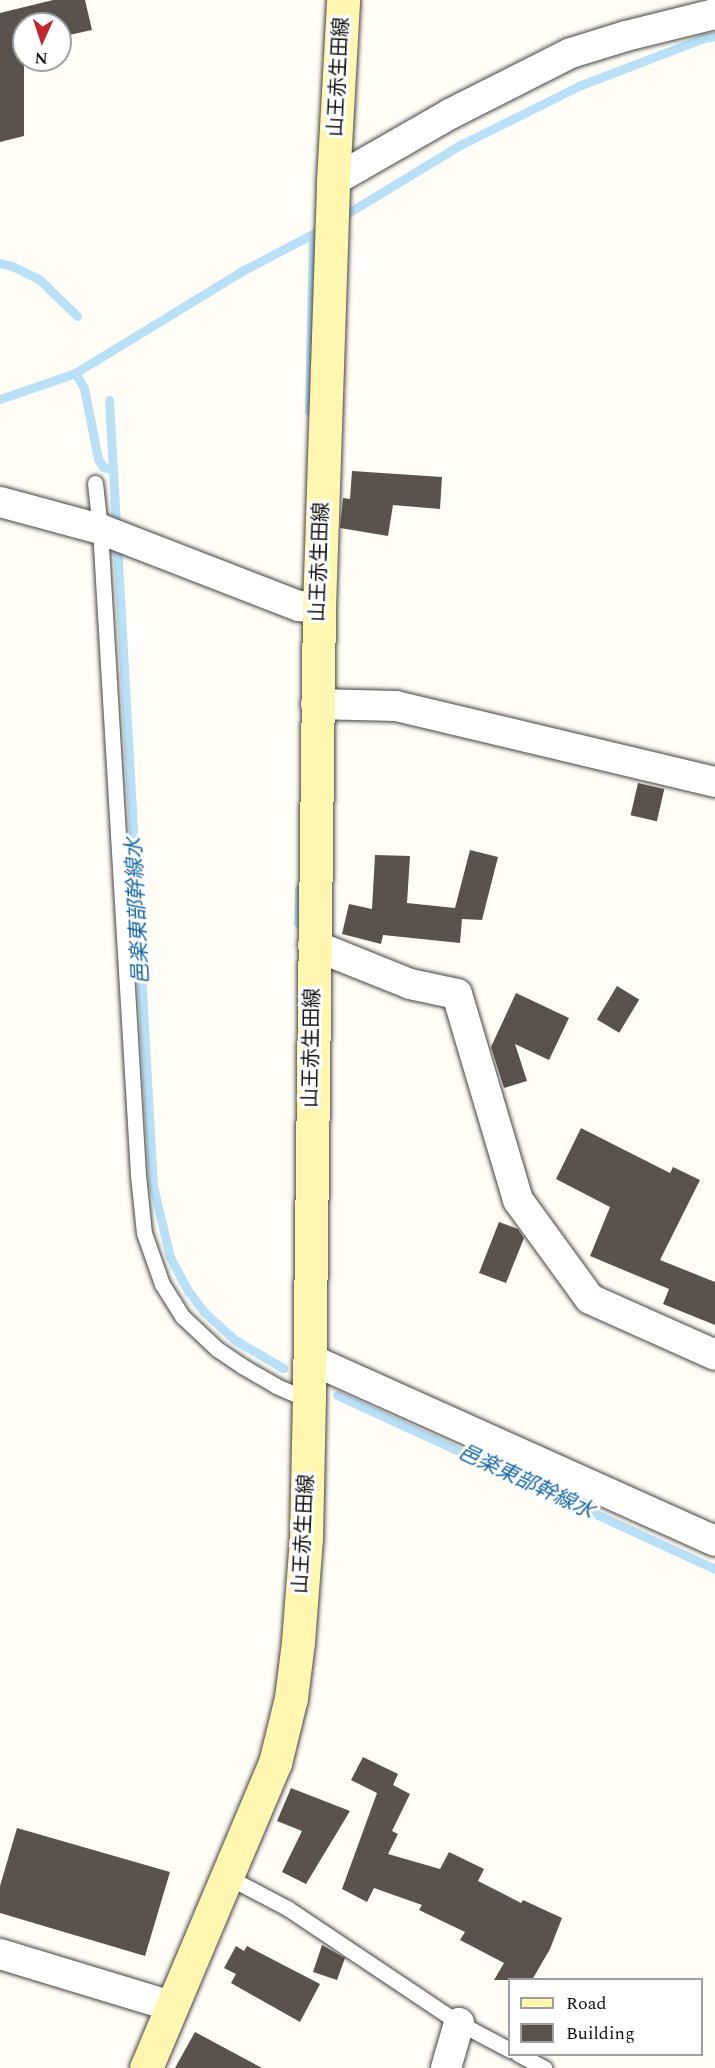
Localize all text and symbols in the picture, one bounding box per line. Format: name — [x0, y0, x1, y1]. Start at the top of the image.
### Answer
north arrow — [12, 12, 72, 72]
street label: 山王赤生田線 — [324, 16, 354, 138]
text: N — [34, 46, 48, 70]
street label: 山王赤生田線 — [306, 502, 334, 622]
water label: 邑楽東部幹線水 — [122, 837, 154, 985]
street label: 山王赤生田線 — [299, 988, 325, 1108]
water label: 邑楽東部幹線水 — [454, 1440, 598, 1524]
street label: 山王赤生田線 — [289, 1473, 319, 1595]
legend — [508, 1978, 703, 2056]
text: Road — [566, 1990, 607, 2017]
text: Building — [566, 2020, 635, 2047]

